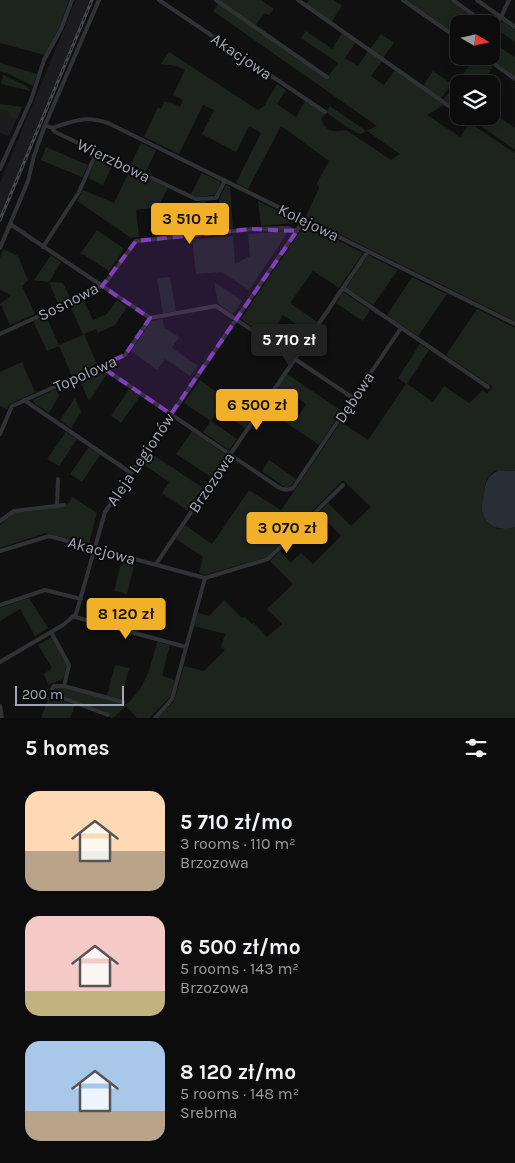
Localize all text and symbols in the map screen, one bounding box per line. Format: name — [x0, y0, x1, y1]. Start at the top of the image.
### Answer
north arrow — [450, 15, 500, 65]
map controls — [450, 15, 500, 125]
street label: Akacjowa — [208, 29, 276, 84]
button: layers — [450, 75, 500, 125]
street label: Wierzbowa — [74, 135, 154, 186]
street label: Kolejowa — [275, 200, 342, 245]
pin: 3 510 zł — [138, 202, 242, 245]
text: 3 510 zł — [162, 209, 218, 228]
street label: Sosnowa — [35, 278, 102, 325]
pin: 5 710 zł — [237, 324, 341, 366]
text: 5 710 zł — [262, 330, 316, 349]
street label: Topolowa — [51, 351, 120, 396]
street label: Dębowa — [330, 368, 378, 426]
pin: 6 500 zł — [205, 388, 309, 431]
text: 6 500 zł — [227, 395, 287, 414]
street label: Aleja Legionów — [102, 409, 179, 509]
street label: Brzozowa — [184, 448, 239, 516]
pin: 3 070 zł — [235, 512, 339, 554]
text: 3 070 zł — [257, 518, 317, 537]
street label: Akacjowa — [66, 532, 138, 569]
pin: 8 120 zł — [74, 598, 178, 640]
text: 8 120 zł — [98, 604, 154, 623]
scale bar — [15, 683, 124, 706]
text: 200 m — [22, 686, 63, 703]
icon: filters — [462, 734, 490, 762]
text: 5 homes — [25, 736, 110, 760]
text: 5 710 zł/mo — [180, 810, 293, 834]
icon: home — [65, 811, 125, 871]
text: 3 rooms · 110 m² — [180, 834, 296, 853]
text: Brzozowa — [180, 853, 249, 872]
text: 6 500 zł/mo — [180, 935, 301, 959]
icon: home — [65, 936, 125, 996]
text: 5 rooms · 143 m² — [180, 959, 299, 978]
text: Brzozowa — [180, 978, 249, 997]
text: 8 120 zł/mo — [180, 1060, 296, 1084]
icon: home — [65, 1061, 125, 1121]
text: 5 rooms · 148 m² — [180, 1084, 299, 1103]
text: Srebrna — [180, 1103, 237, 1122]

